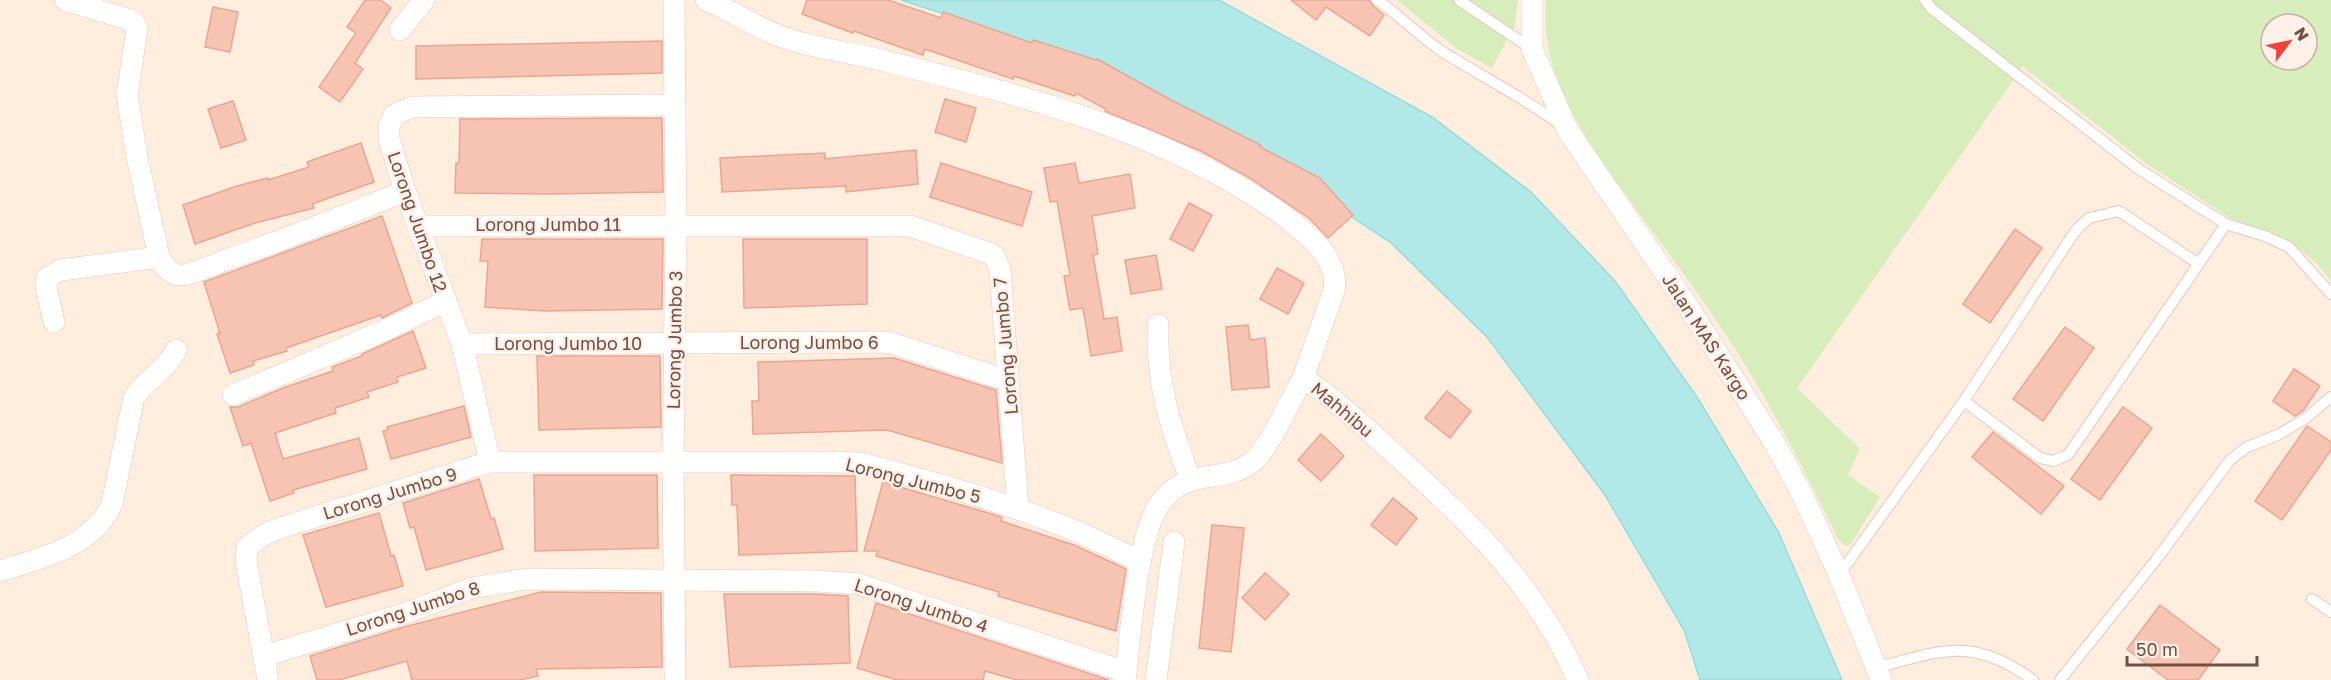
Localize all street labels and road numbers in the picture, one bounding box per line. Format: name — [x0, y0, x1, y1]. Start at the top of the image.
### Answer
street label: Lorong Jumbo 12 — [384, 148, 452, 295]
street label: Lorong Jumbo 11 — [475, 213, 621, 235]
street label: Jalan MAS Kargo — [1658, 269, 1756, 404]
street label: Lorong Jumbo 3 — [662, 270, 686, 410]
street label: Lorong Jumbo 7 — [988, 276, 1022, 416]
street label: Lorong Jumbo 6 — [739, 331, 879, 353]
street label: Lorong Jumbo 10 — [494, 332, 642, 354]
street label: Mahhibu — [1307, 377, 1378, 442]
street label: Lorong Jumbo 5 — [843, 453, 983, 507]
street label: Lorong Jumbo 9 — [320, 462, 459, 524]
street label: Lorong Jumbo 4 — [852, 573, 991, 637]
street label: Lorong Jumbo 8 — [343, 576, 482, 640]

